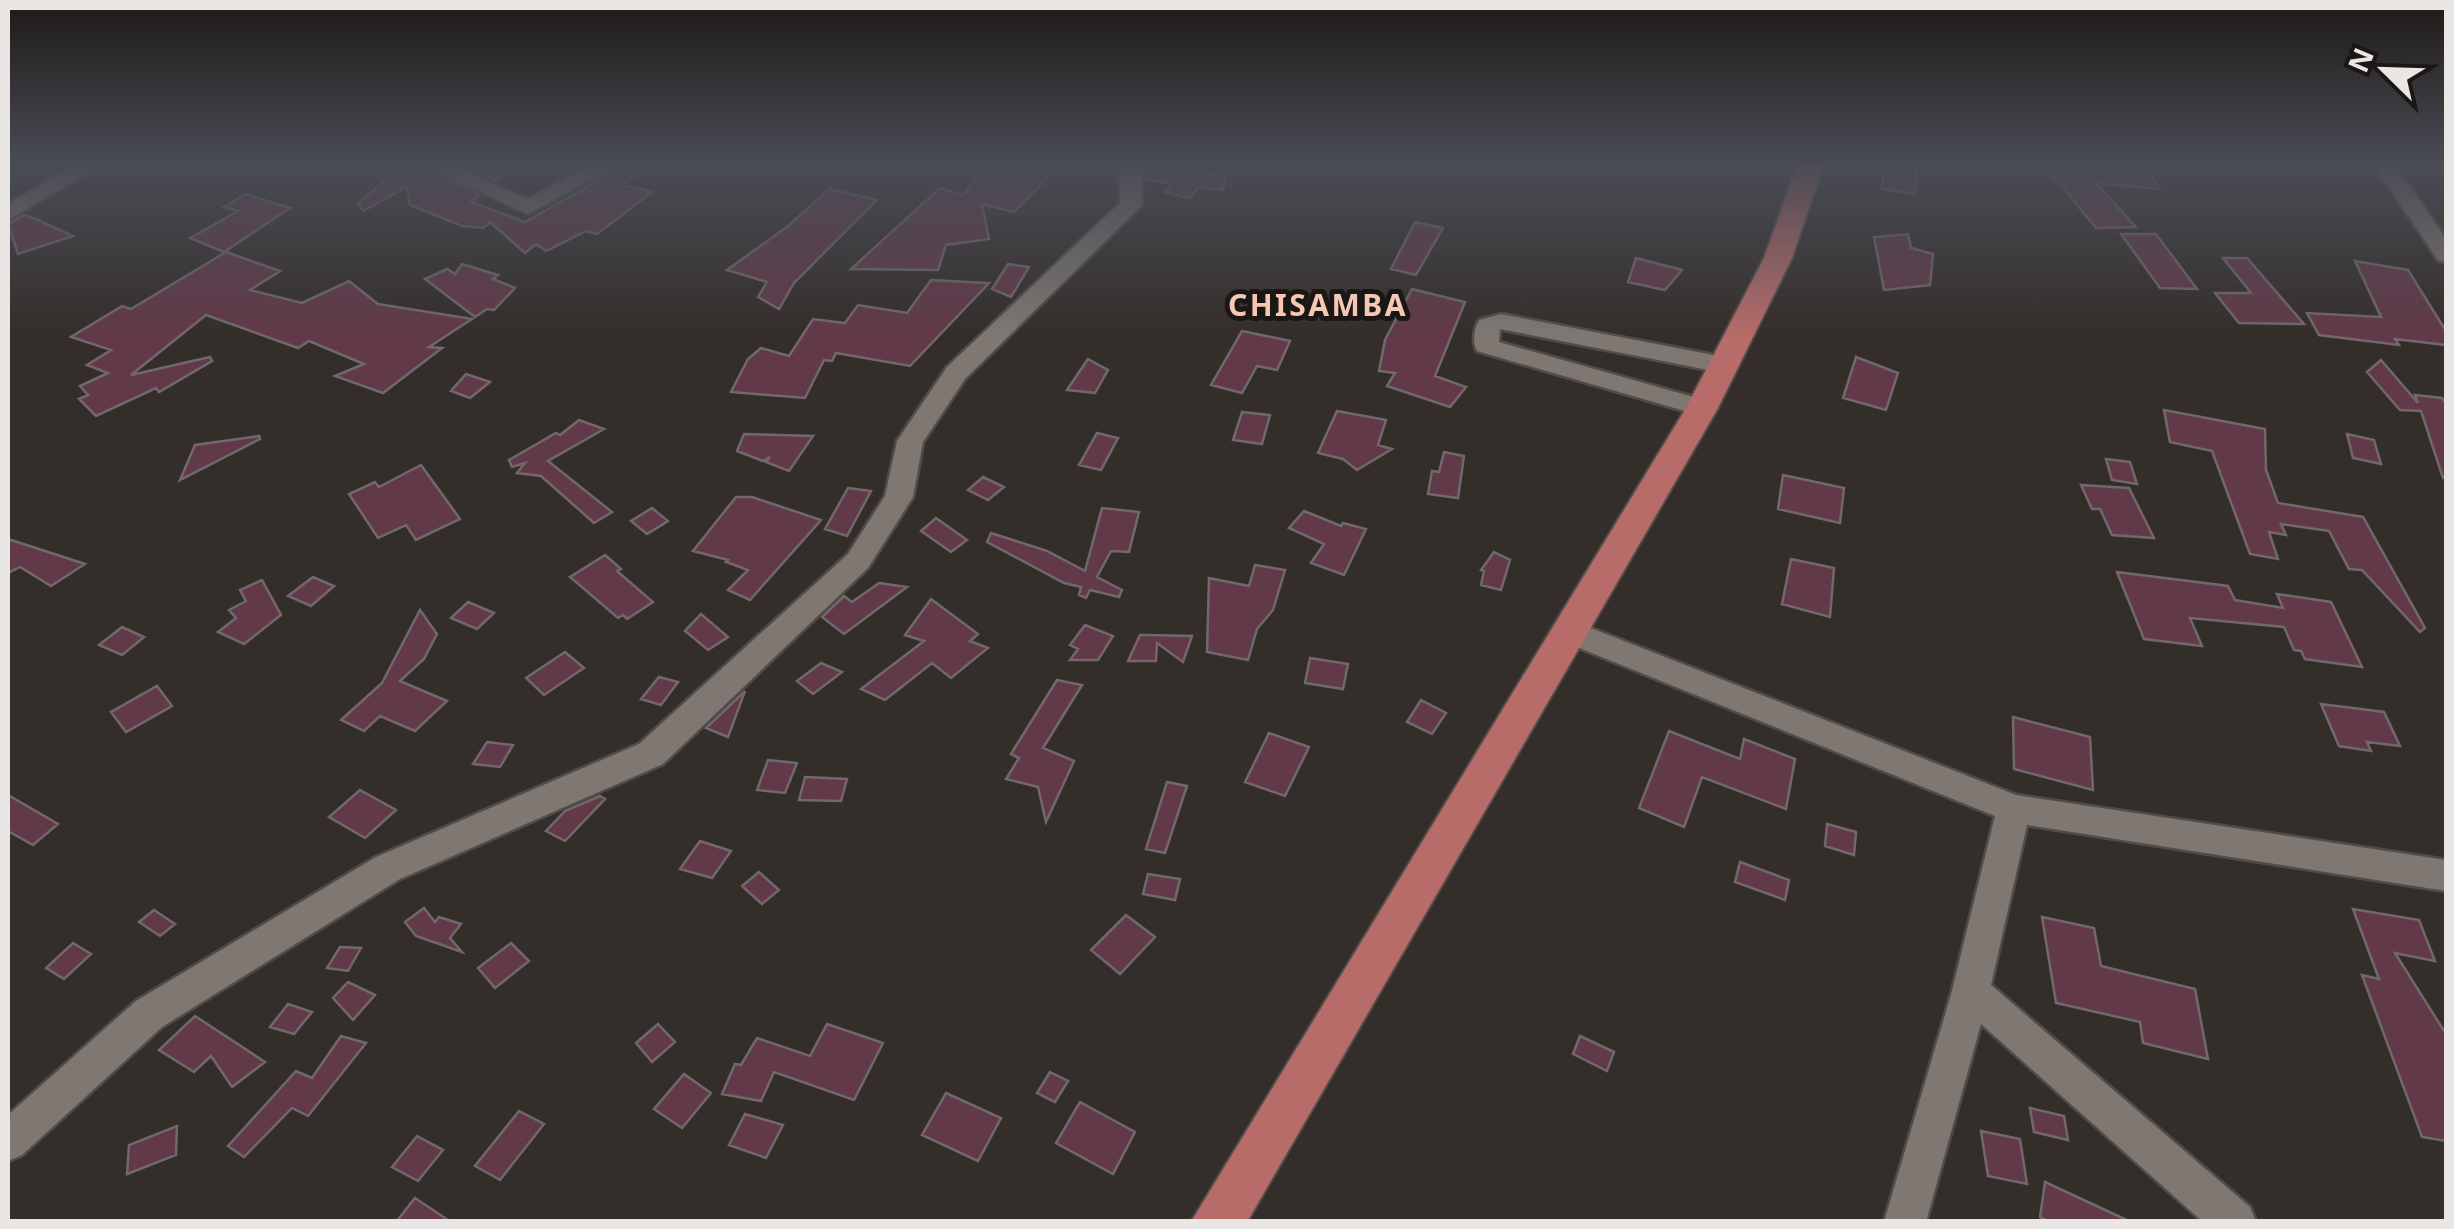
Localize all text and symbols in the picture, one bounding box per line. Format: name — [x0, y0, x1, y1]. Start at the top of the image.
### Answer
north arrow — [2334, 20, 2434, 120]
text: N — [2338, 42, 2382, 78]
district label: CHISAMBA — [1228, 284, 1408, 325]

